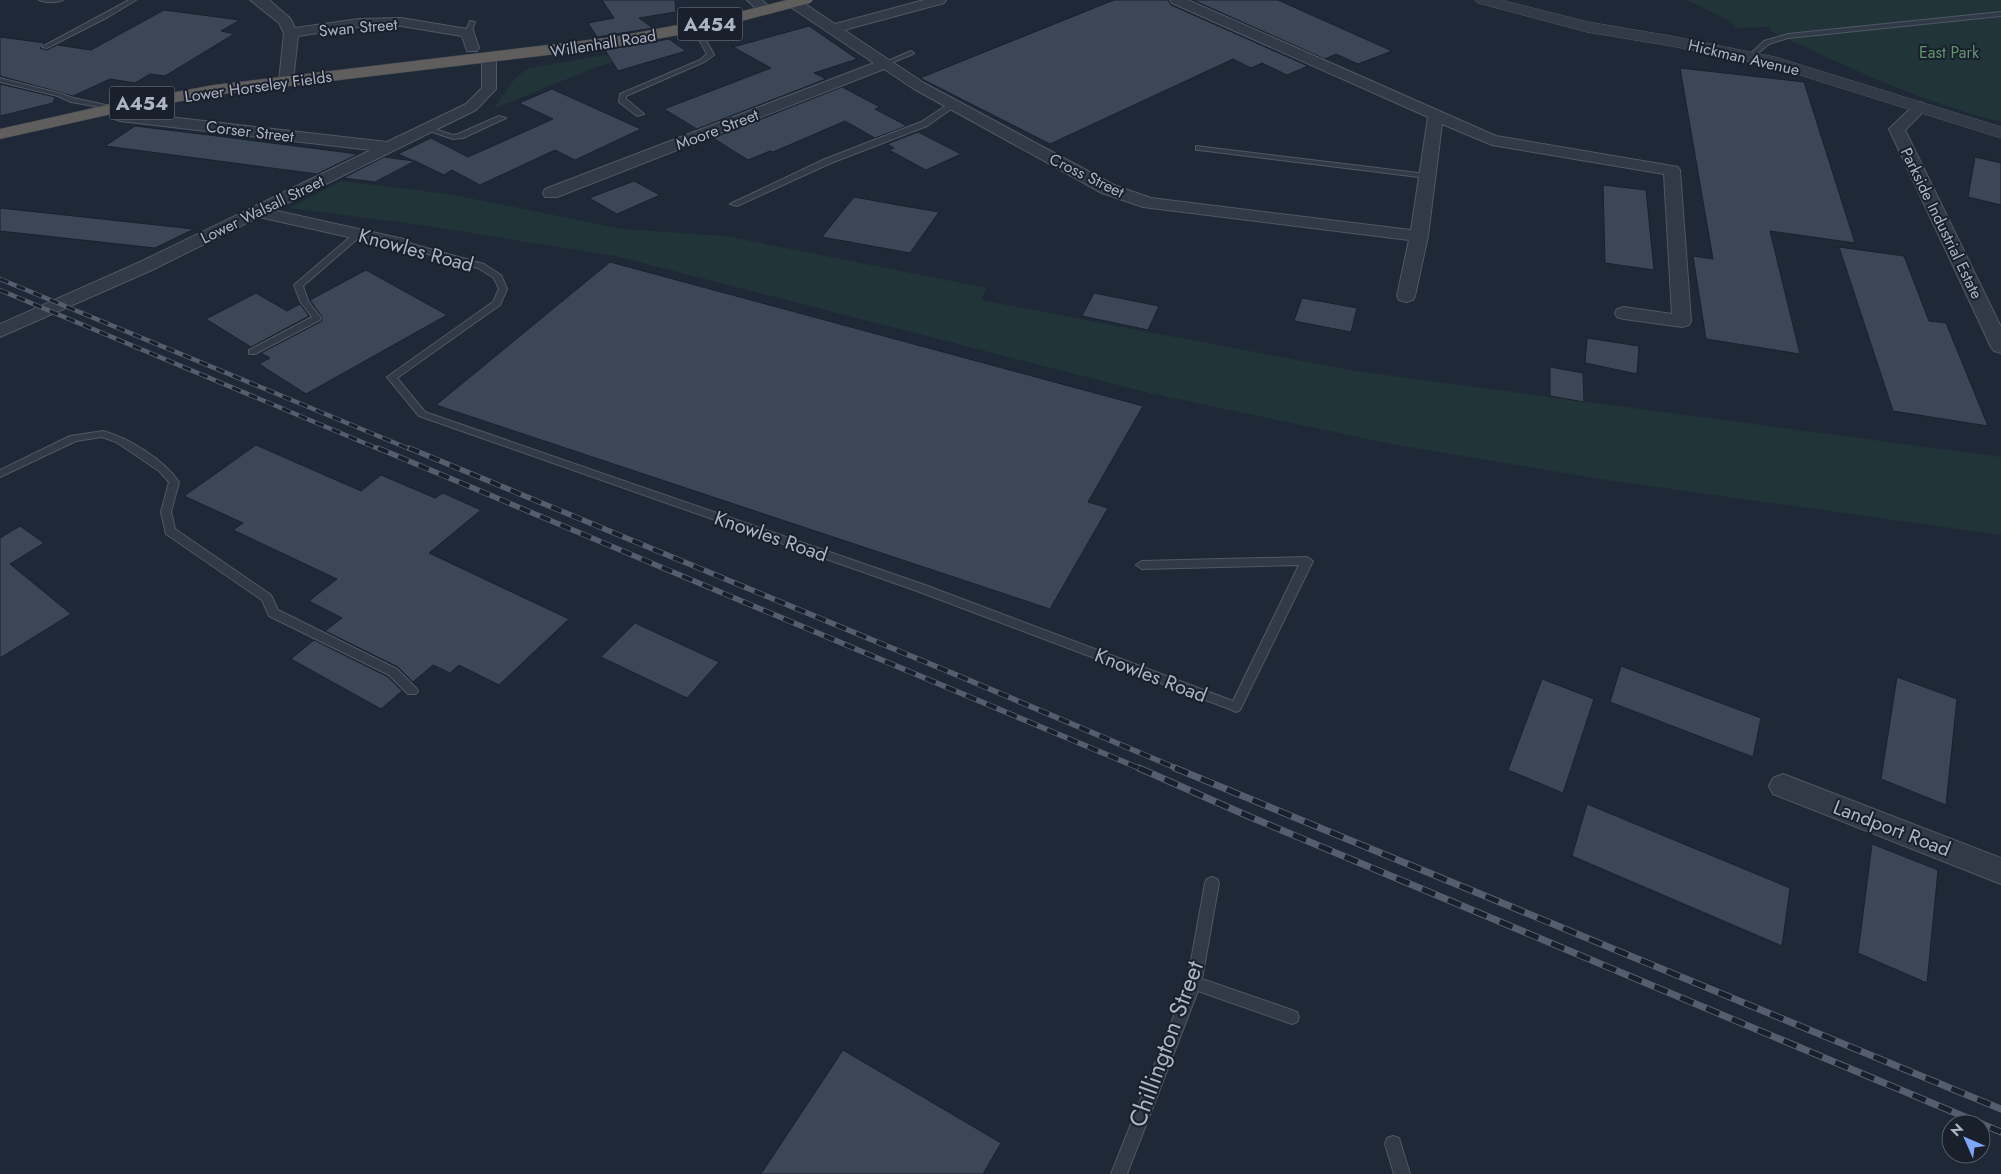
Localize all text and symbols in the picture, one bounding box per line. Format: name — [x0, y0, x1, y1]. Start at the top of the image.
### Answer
road number: A454 — [678, 8, 742, 40]
street label: Swan Street — [318, 13, 398, 42]
street label: Willenhall Road — [549, 24, 658, 63]
street label: Hickman Avenue — [1686, 34, 1802, 81]
park label: East Park — [1919, 41, 1980, 64]
street label: Lower Horseley Fields — [183, 65, 333, 108]
road number: A454 — [110, 86, 174, 120]
street label: Moore Street — [672, 103, 762, 156]
street label: Corser Street — [205, 115, 295, 148]
street label: Parkside Industrial Estate — [1895, 144, 1988, 303]
street label: Cross Street — [1045, 147, 1128, 204]
street label: Lower Walsall Street — [197, 169, 328, 249]
street label: Knowles Road — [355, 221, 477, 280]
street label: Knowles Road — [710, 504, 831, 569]
street label: Knowles Road — [1090, 641, 1211, 710]
street label: Landport Road — [1829, 793, 1955, 864]
street label: Chillington Street — [1119, 956, 1212, 1132]
north arrow — [1941, 1114, 1991, 1164]
text: N — [1946, 1119, 1968, 1141]

